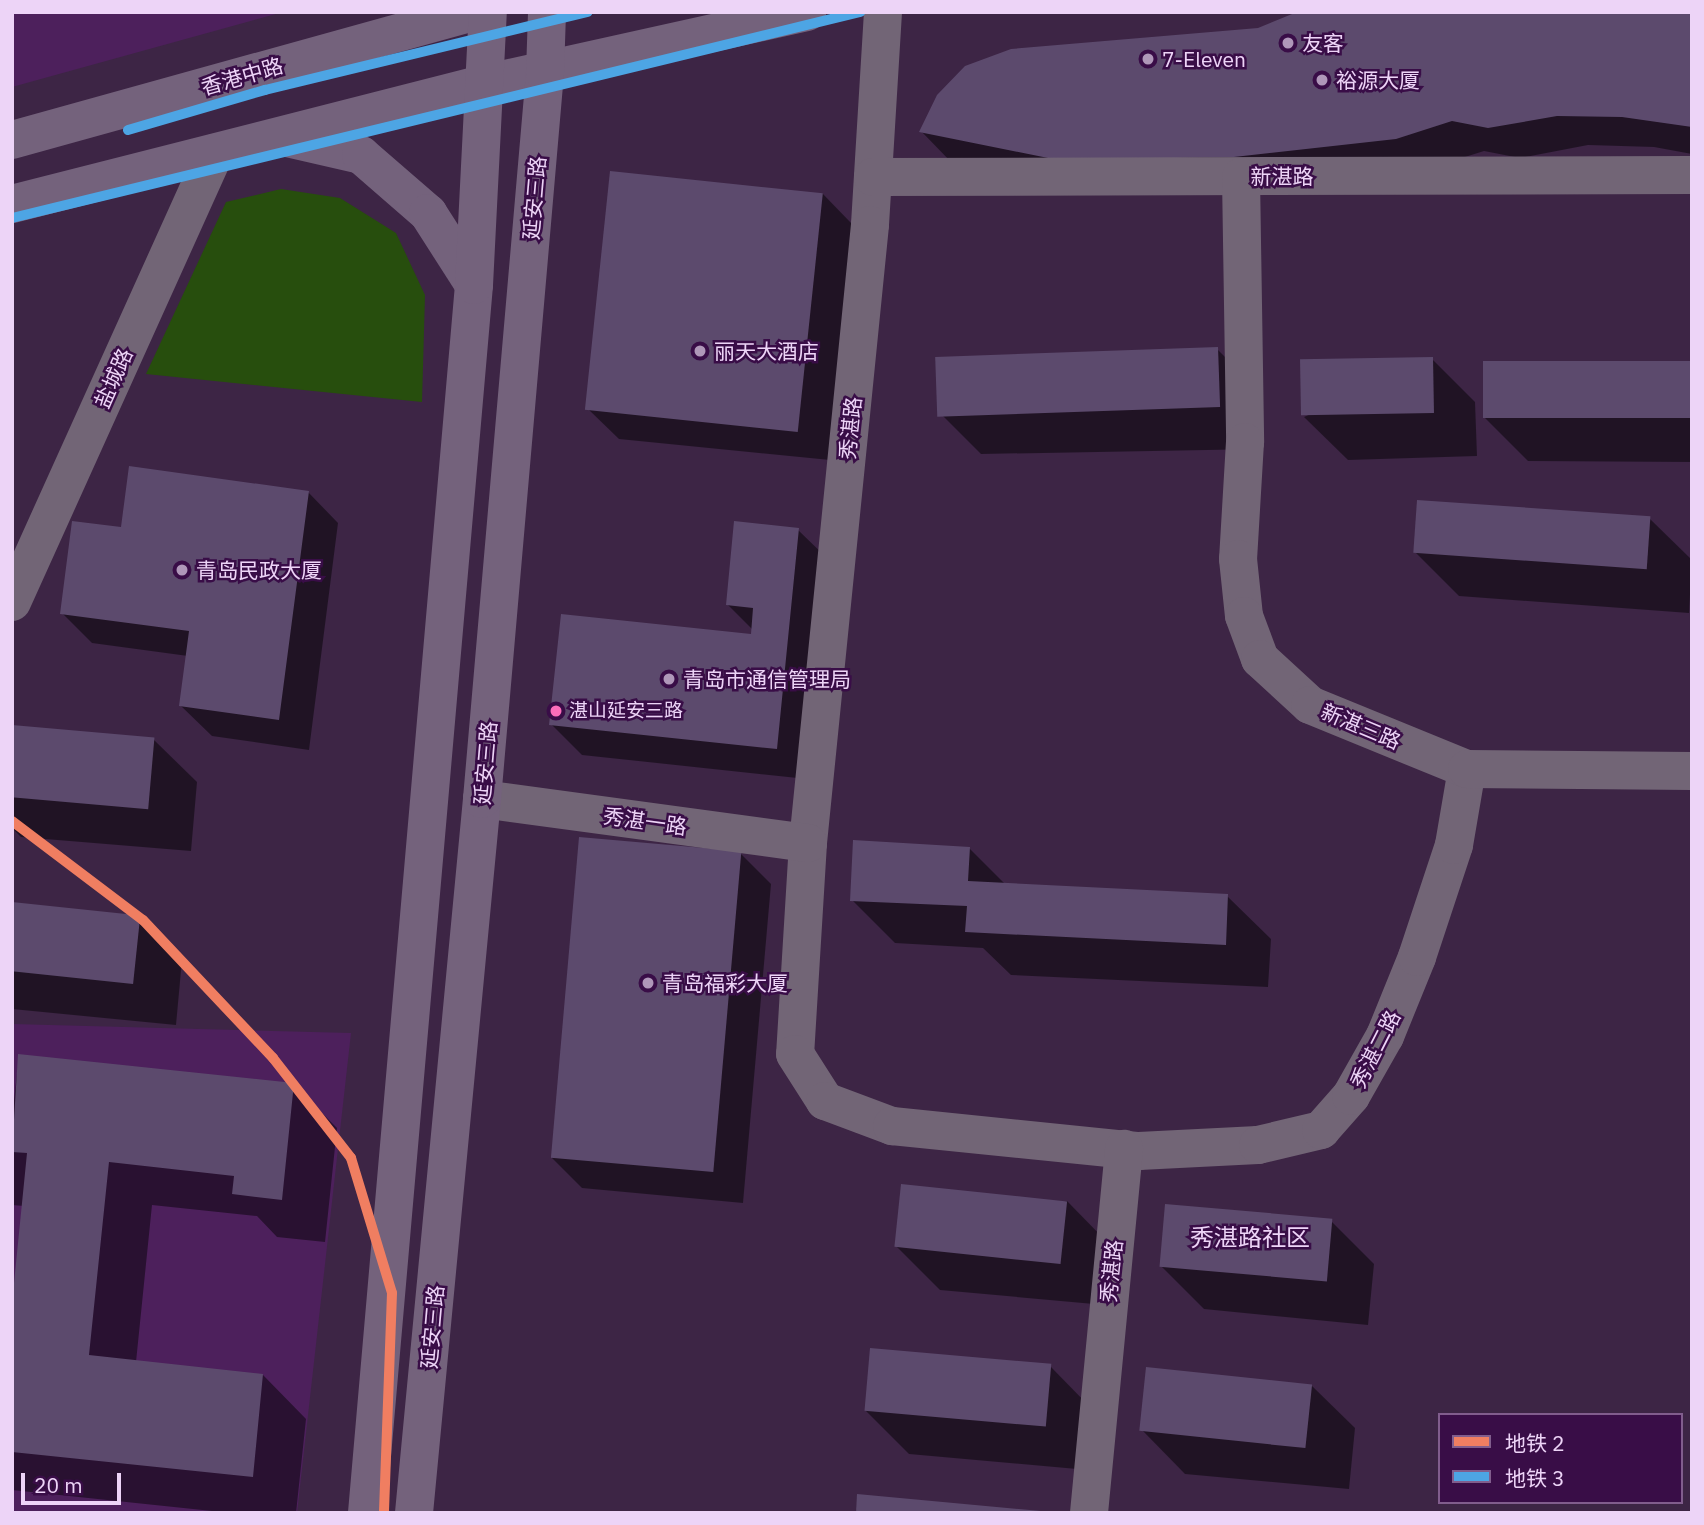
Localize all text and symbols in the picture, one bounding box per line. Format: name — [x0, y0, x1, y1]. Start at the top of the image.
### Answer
place label: 友客 — [1302, 30, 1344, 56]
marker: 友客 — [1280, 35, 1296, 51]
place label: 7-Eleven — [1162, 46, 1246, 72]
marker: 7-Eleven — [1140, 51, 1156, 67]
street label: 香港中路 — [198, 52, 286, 100]
place label: 裕源大厦 — [1336, 67, 1420, 93]
marker: 裕源大厦 — [1314, 72, 1330, 88]
street label: 延安三路 — [518, 155, 550, 241]
street label: 新湛路 — [1251, 163, 1313, 189]
place label: 丽天大酒店 — [714, 338, 819, 364]
marker: 丽天大酒店 — [692, 343, 708, 359]
street label: 盐城路 — [89, 344, 137, 412]
street label: 秀湛路 — [834, 395, 866, 461]
place label: 青岛民政大厦 — [196, 557, 322, 583]
marker: 青岛民政大厦 — [174, 562, 190, 578]
place label: 青岛市通信管理局 — [683, 666, 851, 692]
marker: 青岛市通信管理局 — [661, 671, 677, 687]
street label: 新湛三路 — [1317, 698, 1405, 754]
place label: 湛山延安三路 — [569, 700, 683, 722]
marker: 湛山延安三路 — [549, 704, 563, 718]
street label: 延安三路 — [469, 720, 501, 806]
street label: 秀湛一路 — [602, 803, 688, 839]
place label: 青岛福彩大厦 — [662, 970, 788, 996]
marker: 青岛福彩大厦 — [640, 975, 656, 991]
street label: 秀湛二路 — [1345, 1006, 1405, 1092]
district label: 秀湛路社区 — [1190, 1224, 1310, 1252]
street label: 秀湛路 — [1095, 1238, 1127, 1304]
street label: 延安三路 — [416, 1284, 448, 1370]
legend — [1438, 1413, 1683, 1504]
text: 地铁 2 — [1505, 1429, 1565, 1457]
scale bar — [24, 1458, 124, 1502]
text: 地铁 3 — [1505, 1464, 1565, 1492]
text: 20 m — [34, 1471, 83, 1499]

